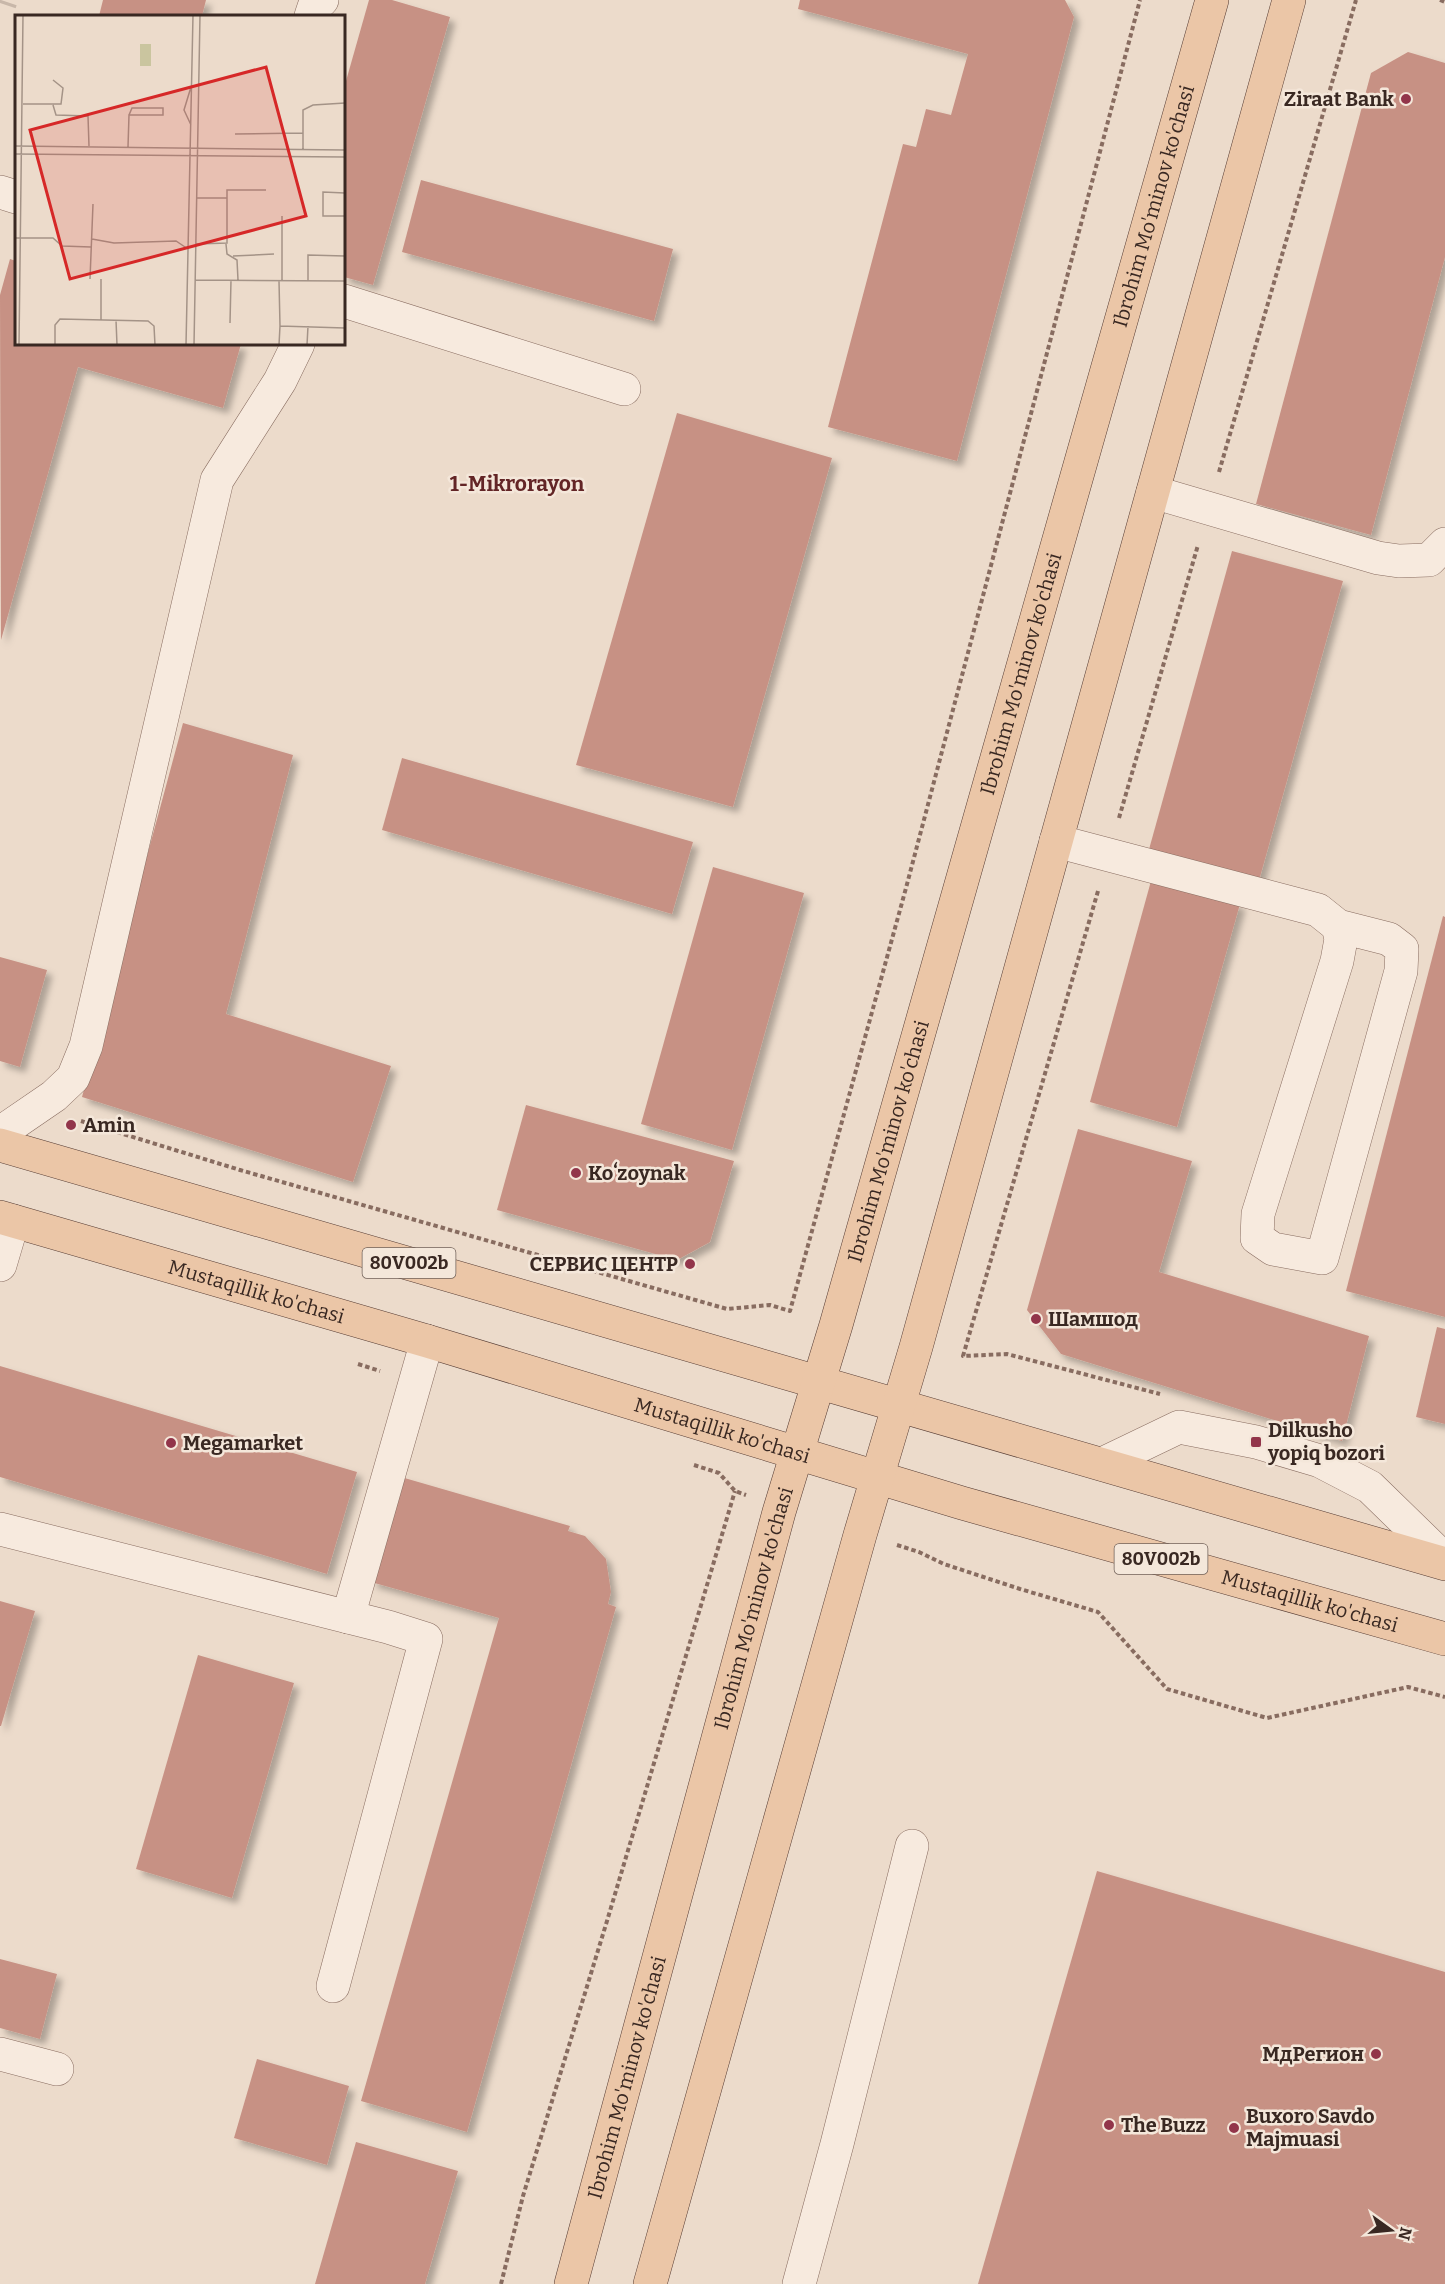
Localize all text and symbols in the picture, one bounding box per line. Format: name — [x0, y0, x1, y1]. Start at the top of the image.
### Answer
inset map — [15, 15, 345, 345]
street label: Ibrohim Mo'minov ko'chasi — [1108, 82, 1199, 330]
place label: Ziraat Bank — [1284, 87, 1394, 111]
marker: Ziraat Bank — [1399, 92, 1413, 106]
district label: 1-Mikrorayon — [450, 471, 585, 497]
street label: Ibrohim Mo'minov ko'chasi — [975, 550, 1067, 798]
street label: Ibrohim Mo'minov ko'chasi — [842, 1017, 934, 1265]
place label: Amin — [83, 1113, 135, 1137]
marker: Amin — [64, 1118, 78, 1132]
place label: Koʻzoynak — [588, 1161, 686, 1185]
marker: Koʻzoynak — [569, 1166, 583, 1180]
road number: 80V002b — [362, 1248, 456, 1278]
place label: СЕРВИС ЦЕНТР — [530, 1252, 678, 1276]
street label: Mustaqillik ko'chasi — [165, 1254, 347, 1328]
marker: СЕРВИС ЦЕНТР — [683, 1257, 697, 1271]
place label: Шамшод — [1048, 1307, 1138, 1331]
marker: Шамшод — [1029, 1312, 1043, 1326]
street label: Mustaqillik ko'chasi — [631, 1392, 813, 1468]
place label: Dilkusho yopiq bozori — [1267, 1418, 1385, 1465]
place label: Megamarket — [183, 1431, 303, 1455]
marker: Dilkusho yopiq bozori — [1249, 1435, 1263, 1449]
marker: Megamarket — [164, 1436, 178, 1450]
street label: Ibrohim Mo'minov ko'chasi — [709, 1484, 798, 1732]
road number: 80V002b — [1114, 1544, 1208, 1574]
street label: Mustaqillik ko'chasi — [1219, 1565, 1401, 1637]
street label: Ibrohim Mo'minov ko'chasi — [582, 1953, 671, 2201]
place label: МдРегион — [1262, 2042, 1364, 2066]
marker: МдРегион — [1369, 2047, 1383, 2061]
place label: Buxoro Savdo Majmuasi — [1246, 2104, 1375, 2151]
place label: The Buzz — [1121, 2113, 1206, 2137]
marker: The Buzz — [1102, 2118, 1116, 2132]
marker: Buxoro Savdo Majmuasi — [1227, 2121, 1241, 2135]
north arrow — [1361, 2200, 1421, 2260]
text: N — [1394, 2225, 1416, 2242]

